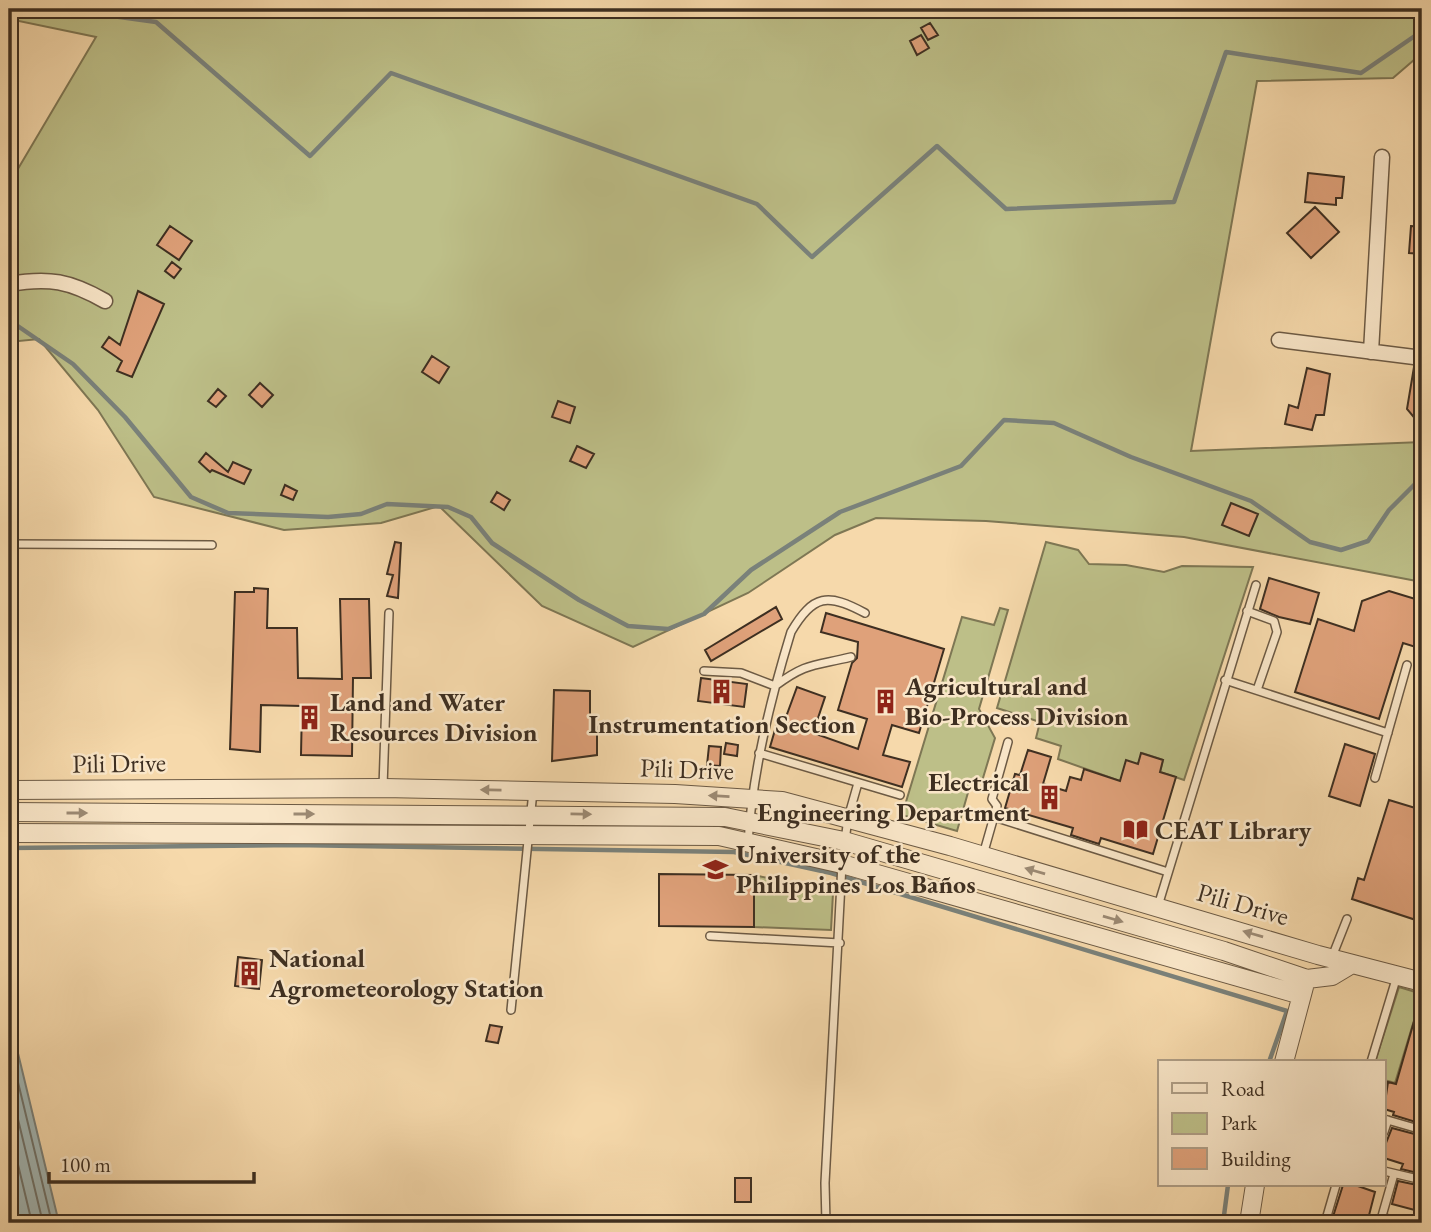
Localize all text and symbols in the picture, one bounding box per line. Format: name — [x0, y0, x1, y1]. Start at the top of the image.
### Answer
place label: Agricultural and Bio-Process Division — [904, 669, 1129, 733]
building icon: Instrumentation Section — [708, 678, 736, 706]
place label: Land and Water Resources Division — [330, 685, 538, 749]
building icon: Agricultural and Bio-Process Division — [871, 687, 899, 715]
building icon: Land and Water Resources Division — [296, 703, 324, 731]
place label: Instrumentation Section — [589, 707, 856, 741]
street label: Pili Drive — [72, 745, 166, 781]
street label: Pili Drive — [639, 750, 735, 788]
place label: Electrical Engineering Department — [757, 765, 1029, 829]
building icon: Electrical Engineering Department — [1035, 783, 1063, 811]
one-way arrow — [480, 784, 502, 796]
one-way arrow — [707, 791, 729, 802]
one-way arrow — [66, 807, 88, 818]
one-way arrow — [294, 808, 316, 820]
one-way arrow — [570, 809, 592, 820]
place label: CEAT Library — [1155, 813, 1312, 847]
library icon: CEAT Library — [1121, 816, 1149, 844]
place label: University of the Philippines Los Baños — [736, 837, 976, 901]
school or university icon: University of the Philippines Los Baños — [702, 855, 730, 883]
one-way arrow — [1024, 865, 1045, 875]
street label: Pili Drive — [1193, 875, 1293, 933]
one-way arrow — [1103, 914, 1125, 925]
one-way arrow — [1242, 929, 1263, 939]
place label: National Agrometeorology Station — [268, 941, 544, 1005]
building icon: National Agrometeorology Station — [235, 959, 263, 987]
legend — [1158, 1060, 1386, 1186]
text: Road — [1221, 1075, 1265, 1102]
text: Park — [1221, 1109, 1258, 1136]
scale bar — [49, 1141, 254, 1185]
text: Building — [1221, 1145, 1291, 1172]
text: 100 m — [60, 1151, 111, 1178]

